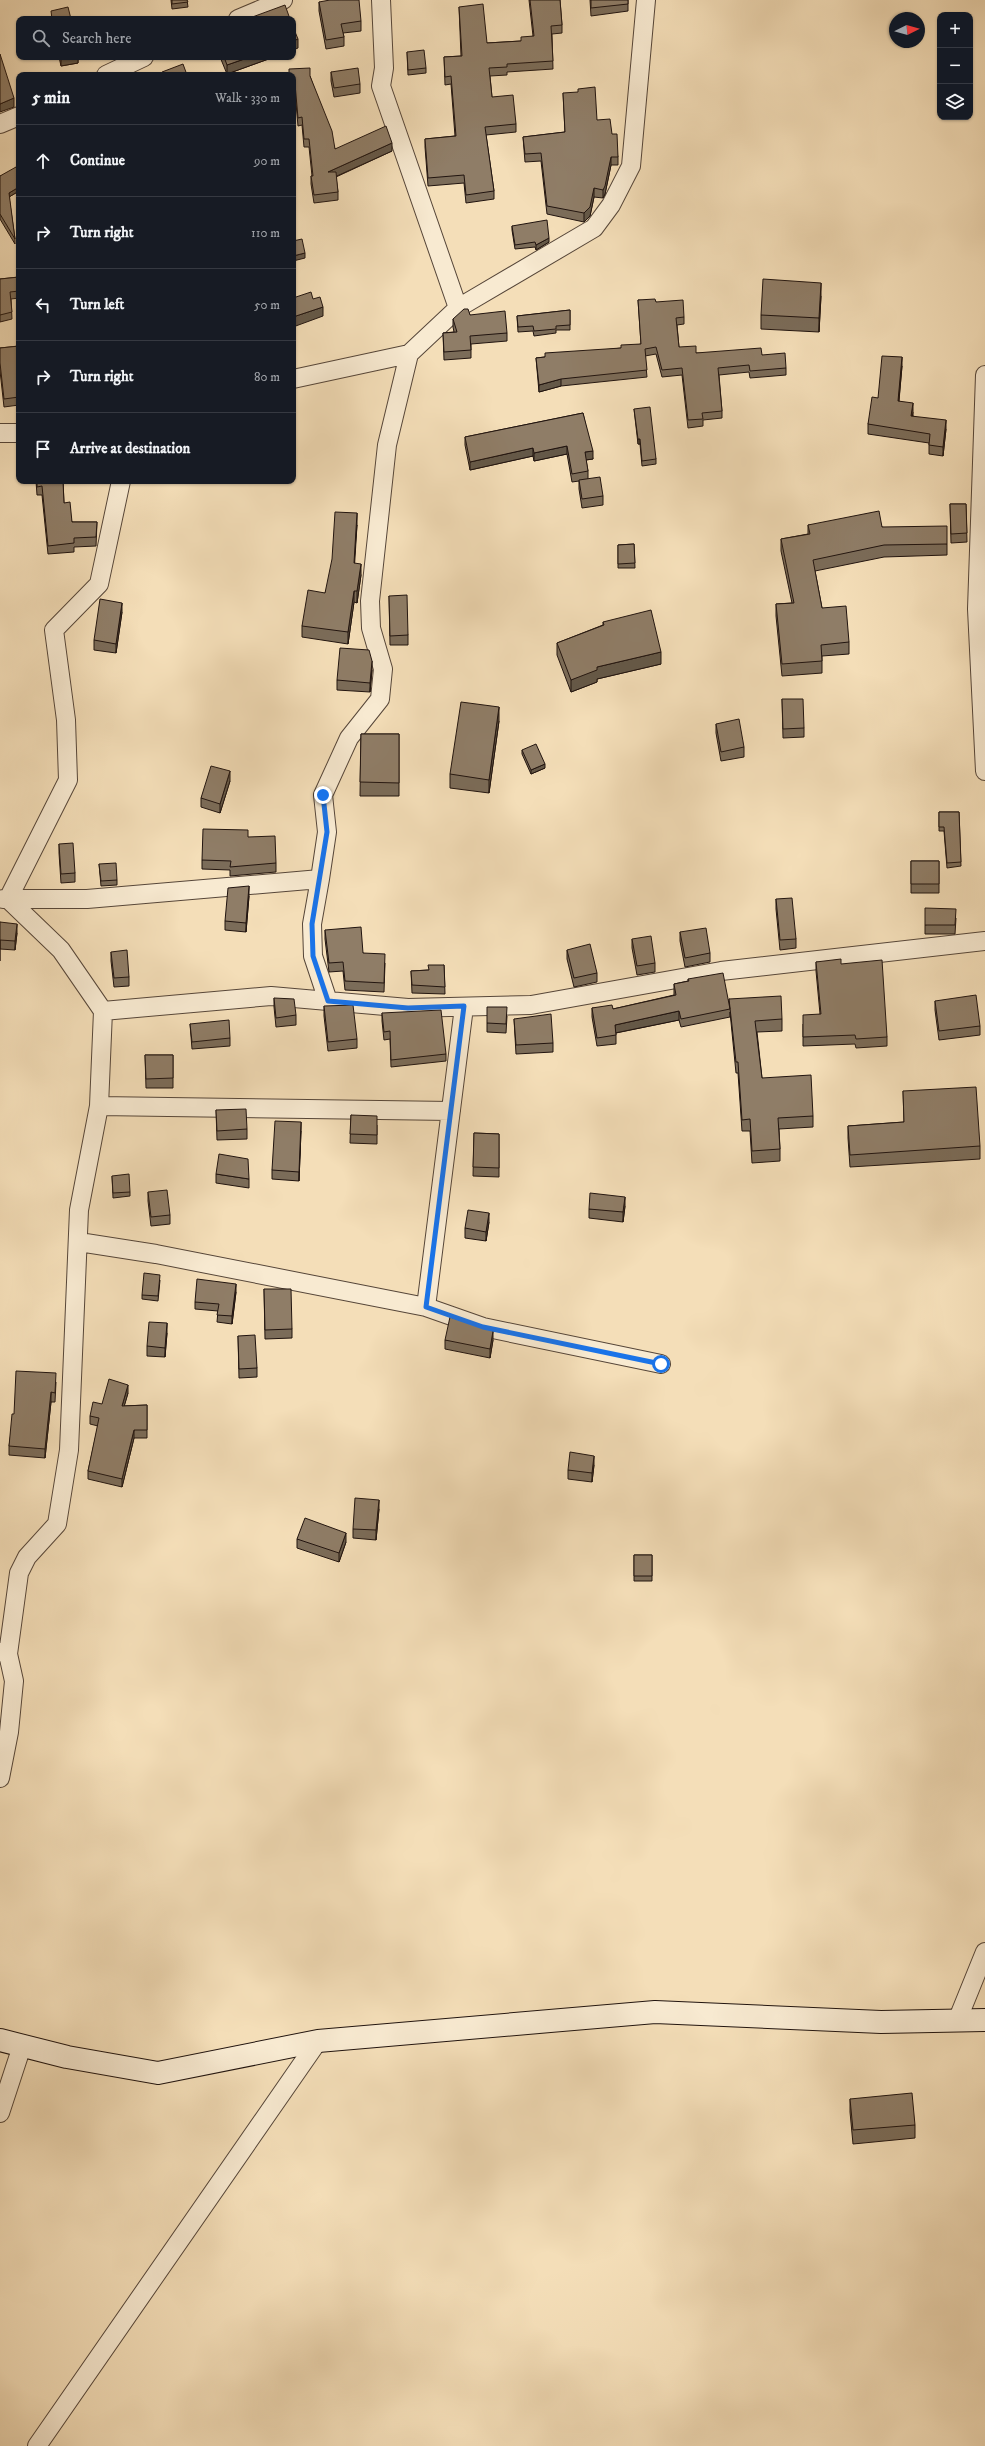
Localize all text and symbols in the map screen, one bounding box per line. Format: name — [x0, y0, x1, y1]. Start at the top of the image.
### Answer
north arrow — [889, 12, 925, 48]
map controls — [937, 12, 973, 120]
button: + — [937, 12, 973, 48]
search box — [16, 16, 296, 60]
icon: search — [30, 27, 52, 49]
text: Search here — [62, 29, 131, 48]
button: − — [937, 48, 973, 84]
button: layers — [937, 84, 973, 120]
text: 5 min — [32, 87, 70, 109]
text: Walk · 330 m — [215, 90, 280, 106]
icon: ahead — [32, 150, 54, 172]
text: Continue — [70, 151, 125, 170]
text: 90 m — [254, 153, 280, 169]
icon: right — [32, 222, 54, 244]
text: Turn right — [70, 223, 133, 242]
text: 110 m — [251, 225, 280, 241]
icon: left — [32, 294, 54, 316]
text: Turn left — [70, 295, 124, 314]
text: 50 m — [254, 297, 280, 313]
icon: right — [32, 366, 54, 388]
text: Turn right — [70, 367, 133, 386]
text: 80 m — [254, 369, 280, 385]
icon: arrive — [32, 438, 54, 460]
text: Arrive at destination — [70, 439, 190, 458]
route end — [314, 786, 332, 804]
route start — [652, 1355, 670, 1373]

